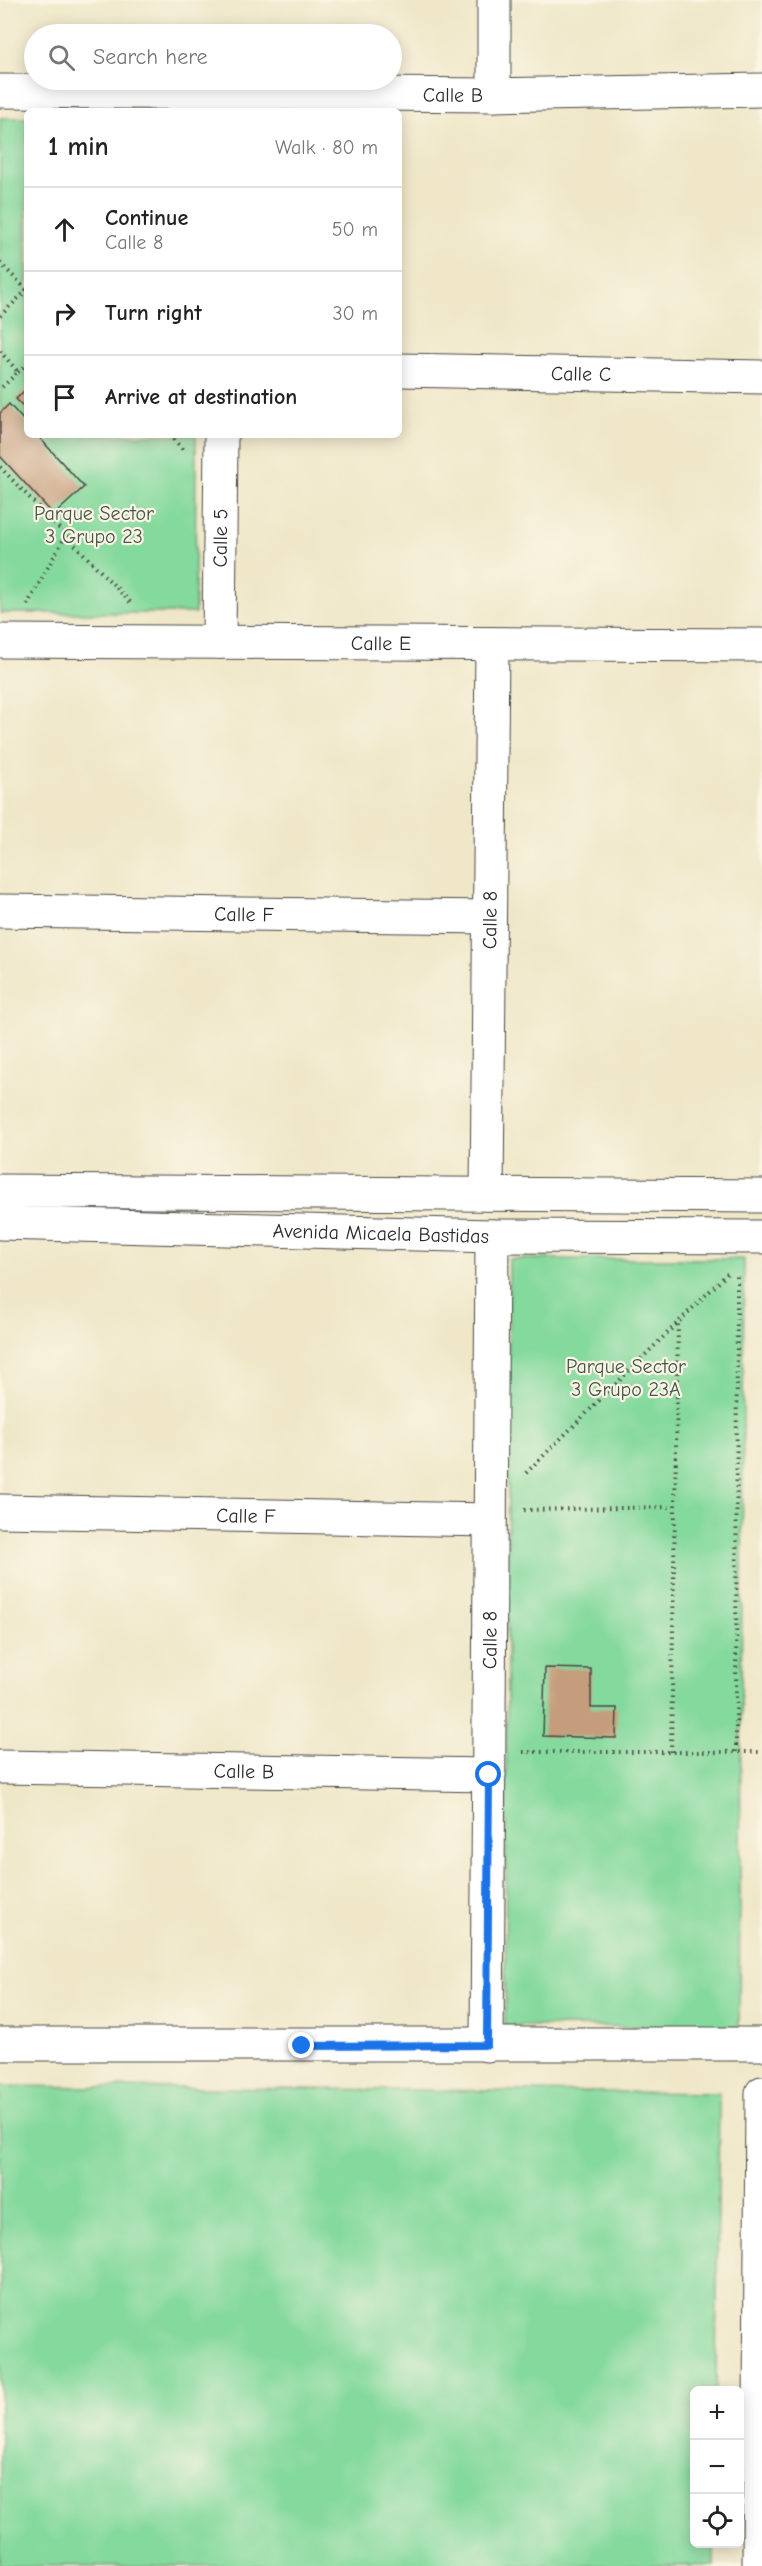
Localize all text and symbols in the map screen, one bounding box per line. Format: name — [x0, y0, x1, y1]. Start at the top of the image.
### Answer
search box — [24, 24, 402, 90]
icon: search — [45, 41, 78, 74]
text: Search here — [93, 44, 208, 70]
street label: Calle B — [423, 83, 483, 107]
text: 1 min — [48, 132, 109, 162]
text: Walk · 80 m — [275, 136, 378, 159]
text: Continue — [105, 205, 188, 231]
icon: ahead — [48, 213, 81, 246]
text: 50 m — [332, 218, 378, 241]
text: Calle 8 — [105, 231, 163, 254]
icon: right — [48, 297, 81, 330]
text: Turn right — [105, 300, 202, 326]
text: 30 m — [332, 302, 378, 325]
street label: Calle C — [551, 362, 611, 386]
icon: arrive — [48, 381, 81, 414]
text: Arrive at destination — [105, 384, 297, 410]
park label: Parque Sector 3 Grupo 23 — [34, 502, 154, 548]
street label: Calle 5 — [209, 508, 232, 568]
street label: Calle E — [351, 632, 411, 655]
street label: Calle 8 — [478, 891, 502, 949]
street label: Calle F — [214, 903, 274, 926]
street label: Avenida Micaela Bastidas — [272, 1219, 489, 1248]
park label: Parque Sector 3 Grupo 23A — [566, 1355, 686, 1401]
street label: Calle F — [216, 1504, 276, 1528]
street label: Calle 8 — [478, 1611, 502, 1669]
street label: Calle B — [214, 1759, 274, 1783]
route start — [475, 1761, 501, 1787]
route end — [288, 2032, 314, 2058]
map controls — [690, 2386, 744, 2548]
button: + — [690, 2386, 744, 2440]
button: − — [690, 2440, 744, 2494]
button: locate — [690, 2494, 744, 2548]

